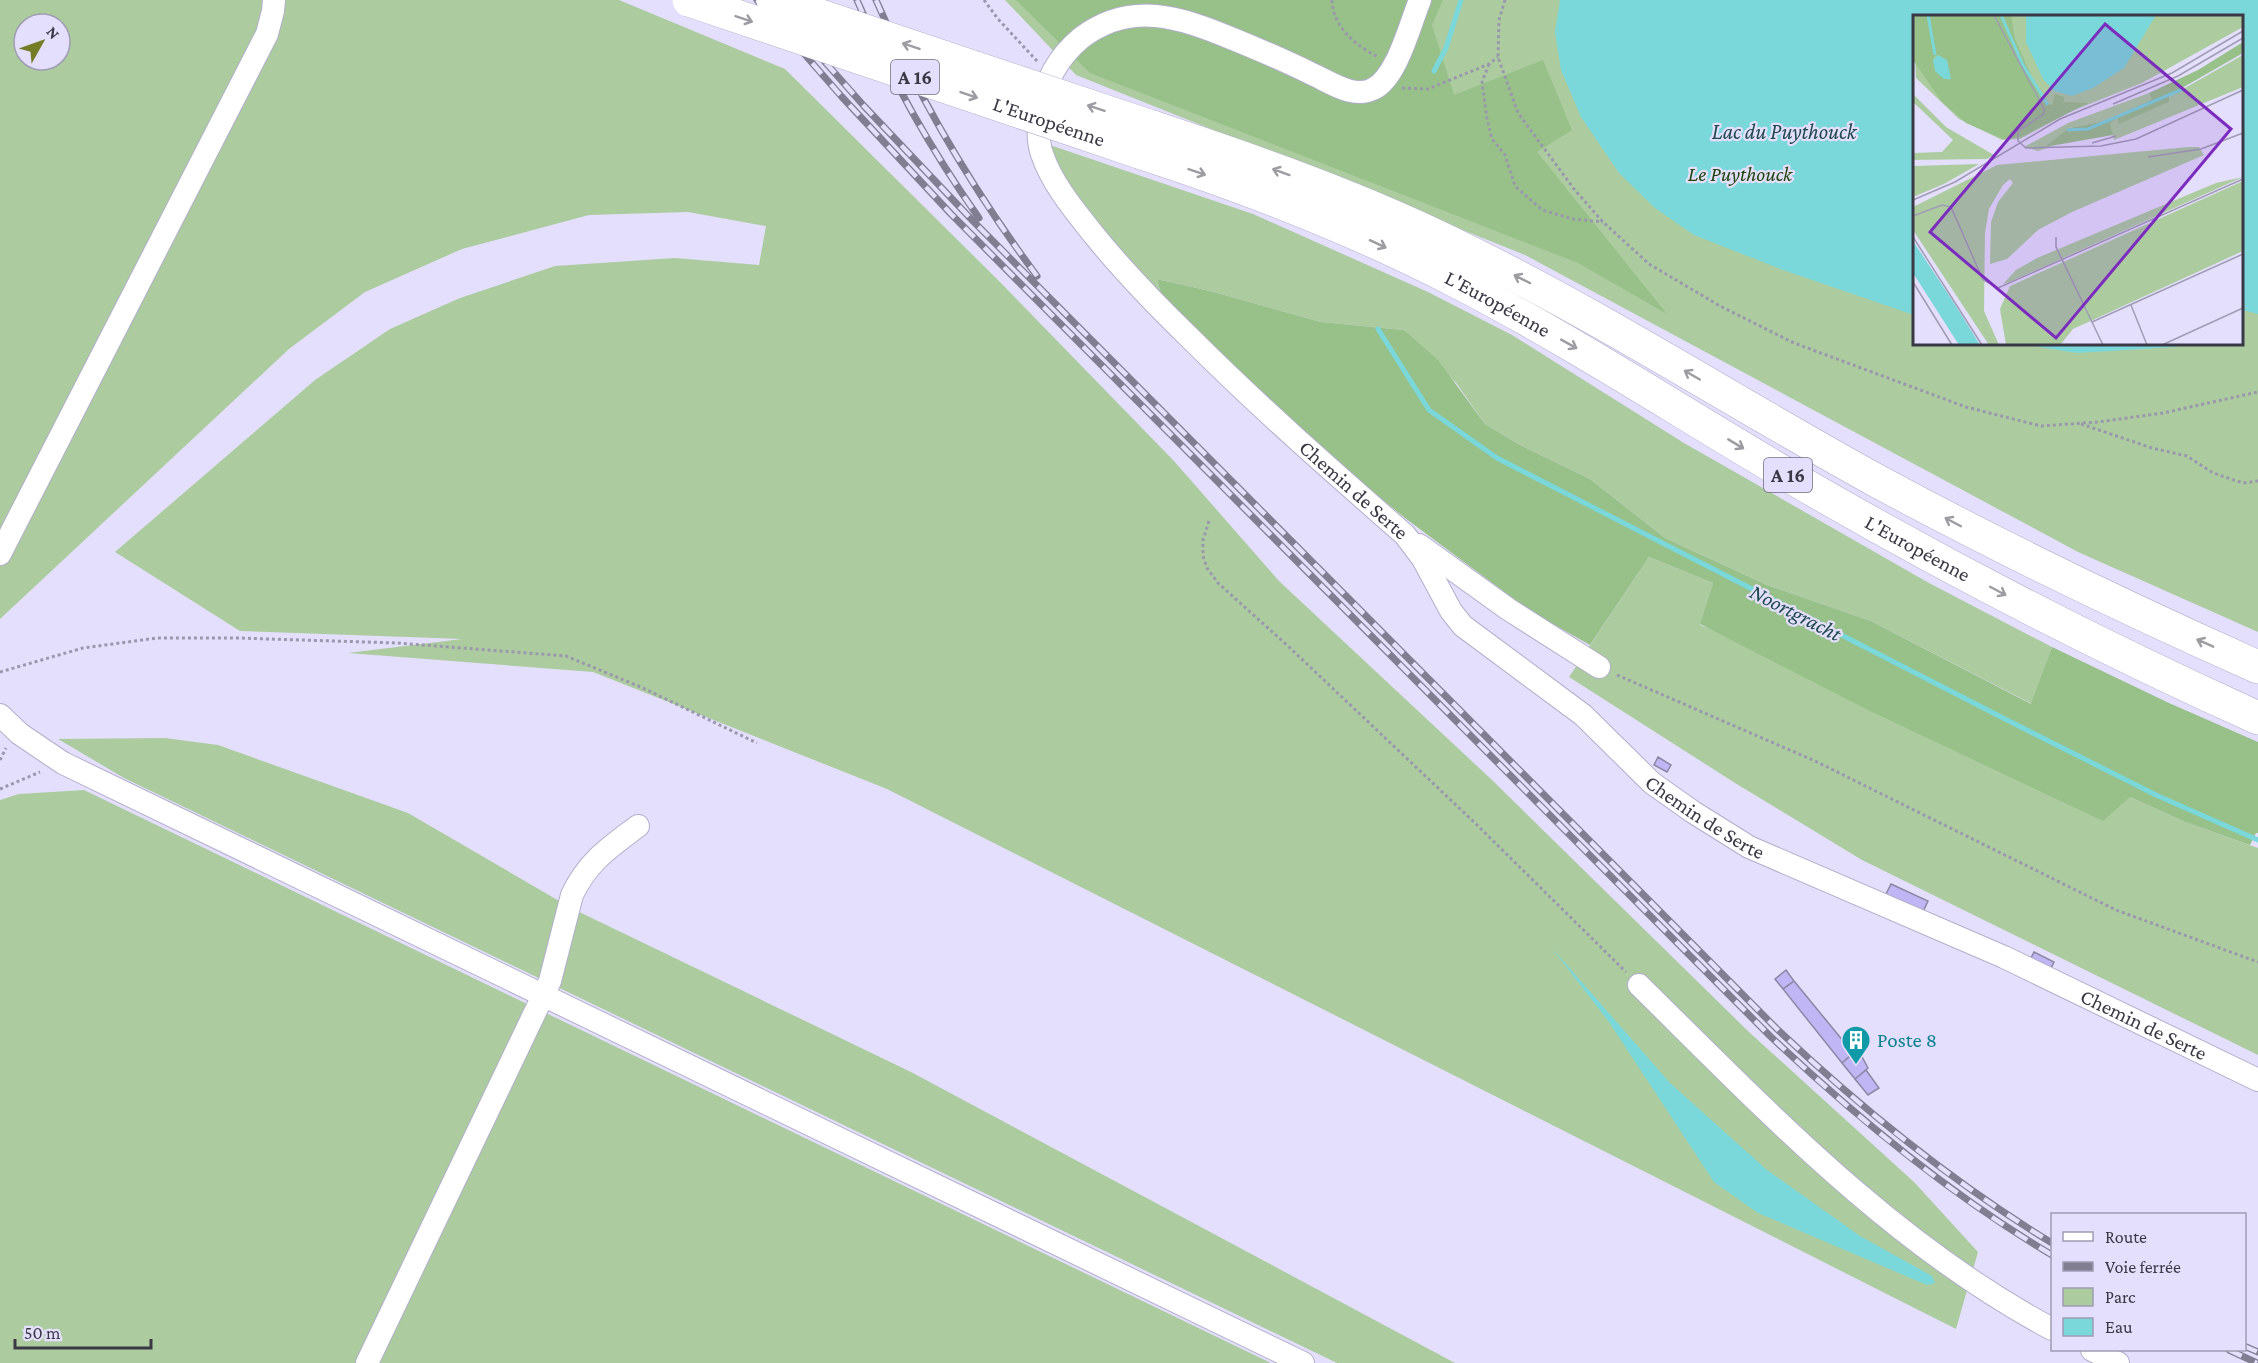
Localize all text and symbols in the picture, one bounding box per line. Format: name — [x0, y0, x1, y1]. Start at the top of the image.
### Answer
north arrow — [12, 12, 72, 72]
one-way arrow — [735, 14, 753, 25]
inset map — [1913, 15, 2243, 345]
text: N — [43, 23, 63, 42]
one-way arrow — [902, 40, 921, 51]
road number: A 16 — [891, 60, 939, 94]
one-way arrow — [959, 90, 978, 101]
street label: L'Européenne — [990, 92, 1108, 152]
one-way arrow — [1087, 102, 1106, 113]
water label: Lac du Puythouck — [1712, 119, 1858, 144]
park label: Le Puythouck — [1688, 162, 1793, 186]
one-way arrow — [1272, 166, 1291, 177]
one-way arrow — [1187, 167, 1206, 178]
one-way arrow — [1369, 239, 1387, 250]
street label: L'Européenne — [1441, 265, 1555, 342]
one-way arrow — [1514, 273, 1532, 284]
one-way arrow — [1560, 338, 1577, 350]
one-way arrow — [1684, 369, 1701, 381]
street label: Chemin de Serte — [1294, 435, 1413, 544]
one-way arrow — [1727, 439, 1744, 451]
road number: A 16 — [1764, 458, 1812, 492]
street label: L'Européenne — [1861, 510, 1974, 587]
one-way arrow — [1945, 516, 1963, 527]
water label: Noortgracht — [1746, 579, 1846, 646]
one-way arrow — [1988, 586, 2006, 598]
one-way arrow — [2196, 637, 2214, 649]
street label: Chemin de Serte — [1641, 770, 1768, 864]
street label: Chemin de Serte — [2077, 984, 2211, 1065]
building icon: Poste 8 — [1840, 1024, 1872, 1066]
place label: Poste 8 — [1877, 1028, 1937, 1052]
legend — [2051, 1213, 2246, 1351]
text: Route — [2105, 1227, 2147, 1247]
text: Voie ferrée — [2105, 1257, 2181, 1277]
text: Parc — [2105, 1287, 2136, 1307]
scale bar — [15, 1312, 152, 1350]
text: Eau — [2105, 1317, 2133, 1337]
text: 50 m — [24, 1323, 61, 1343]

